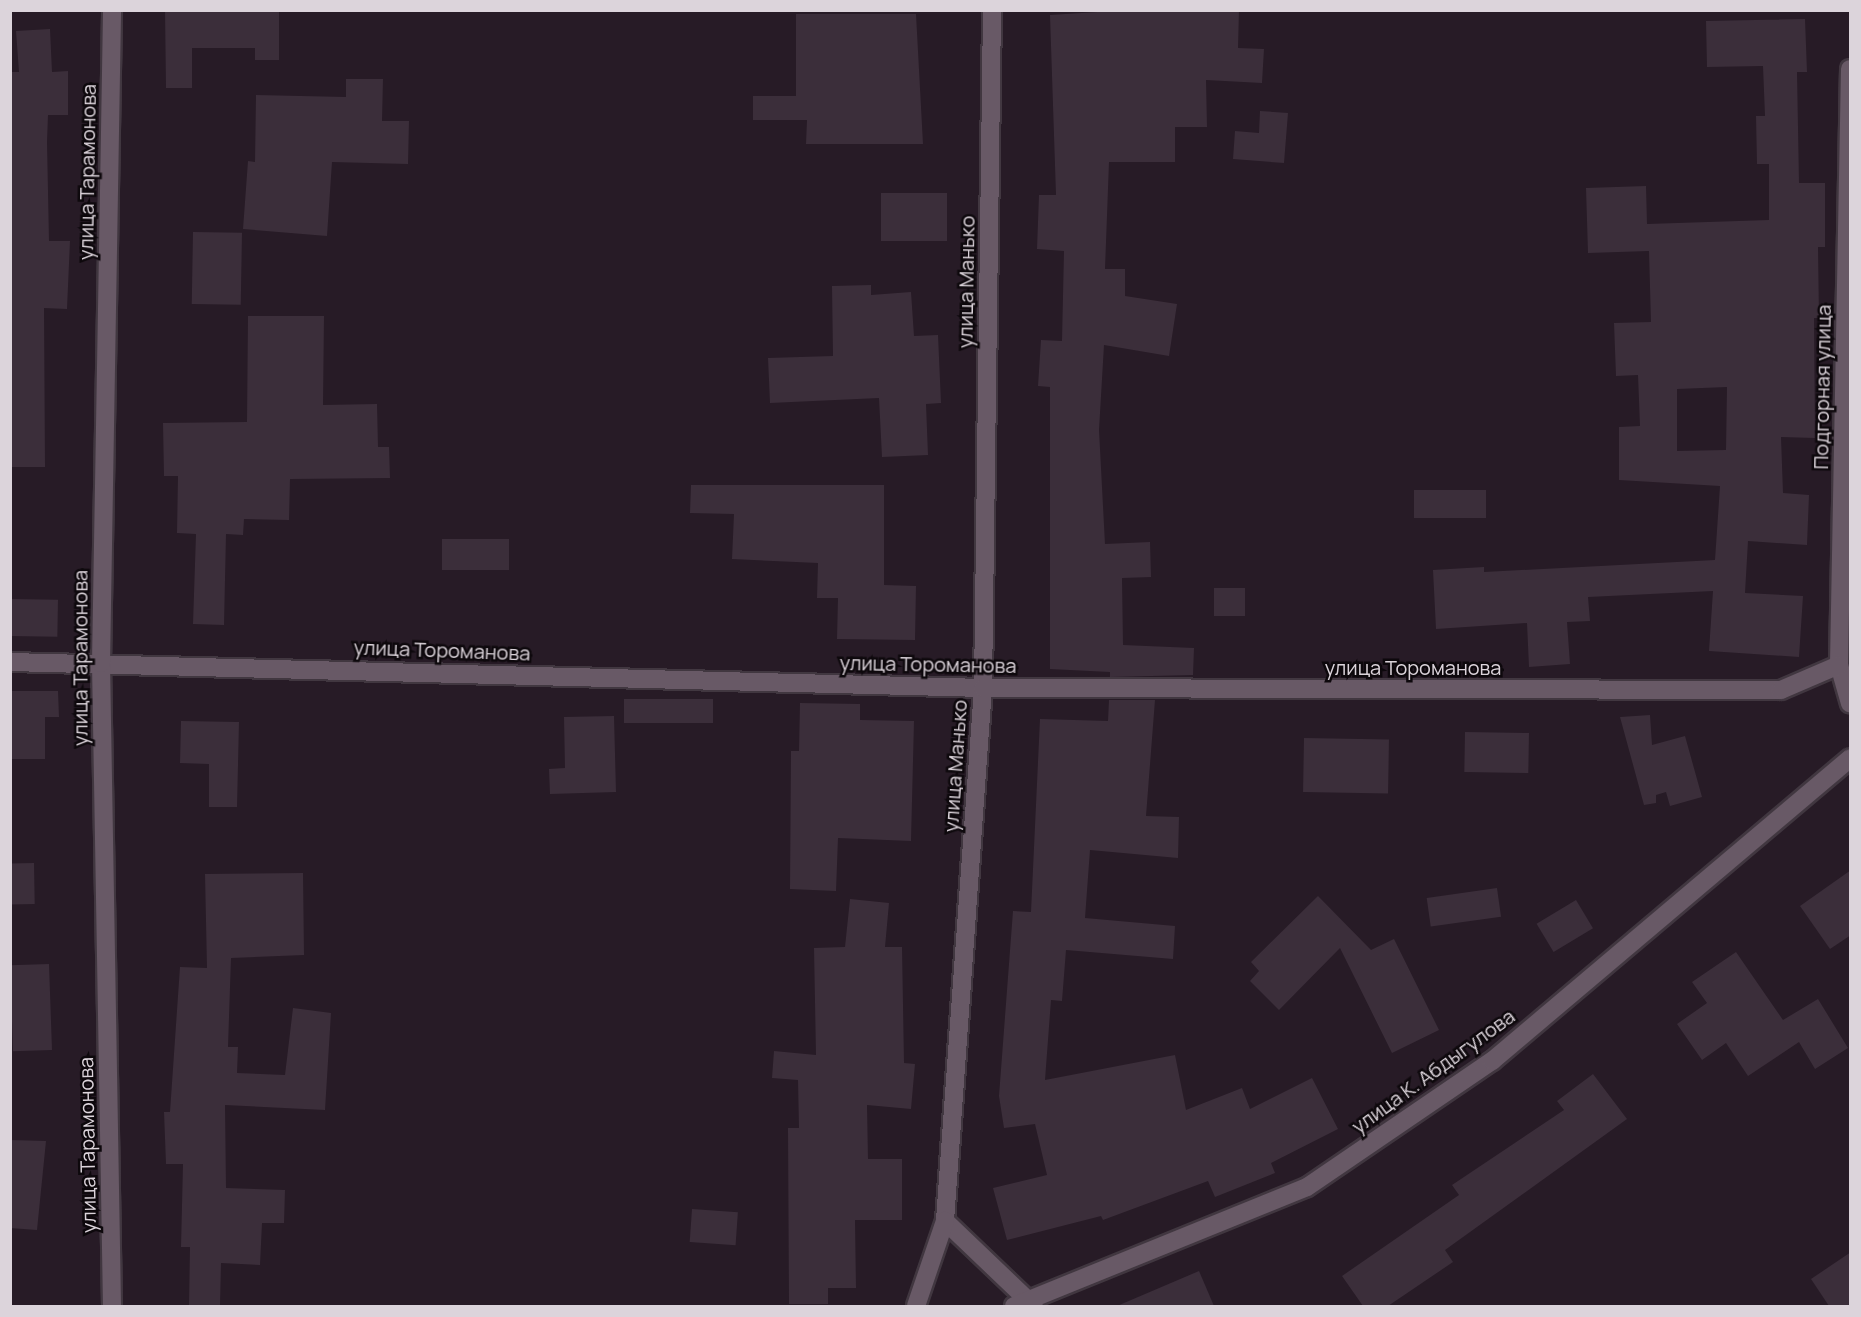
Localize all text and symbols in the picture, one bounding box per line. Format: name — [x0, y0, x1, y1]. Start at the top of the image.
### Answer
street label: улица Тарамонова — [73, 84, 101, 260]
street label: улица Манько — [953, 216, 979, 348]
street label: Подгорная улица — [1809, 304, 1835, 470]
street label: улица Тарамонова — [68, 570, 92, 746]
street label: улица Тороманова — [353, 635, 531, 665]
street label: улица Тороманова — [839, 650, 1017, 678]
street label: улица Тороманова — [1325, 655, 1501, 679]
street label: улица Манько — [938, 699, 972, 833]
street label: улица К. Абдыгулова — [1347, 1004, 1519, 1138]
street label: улица Тарамонова — [73, 1057, 101, 1233]

